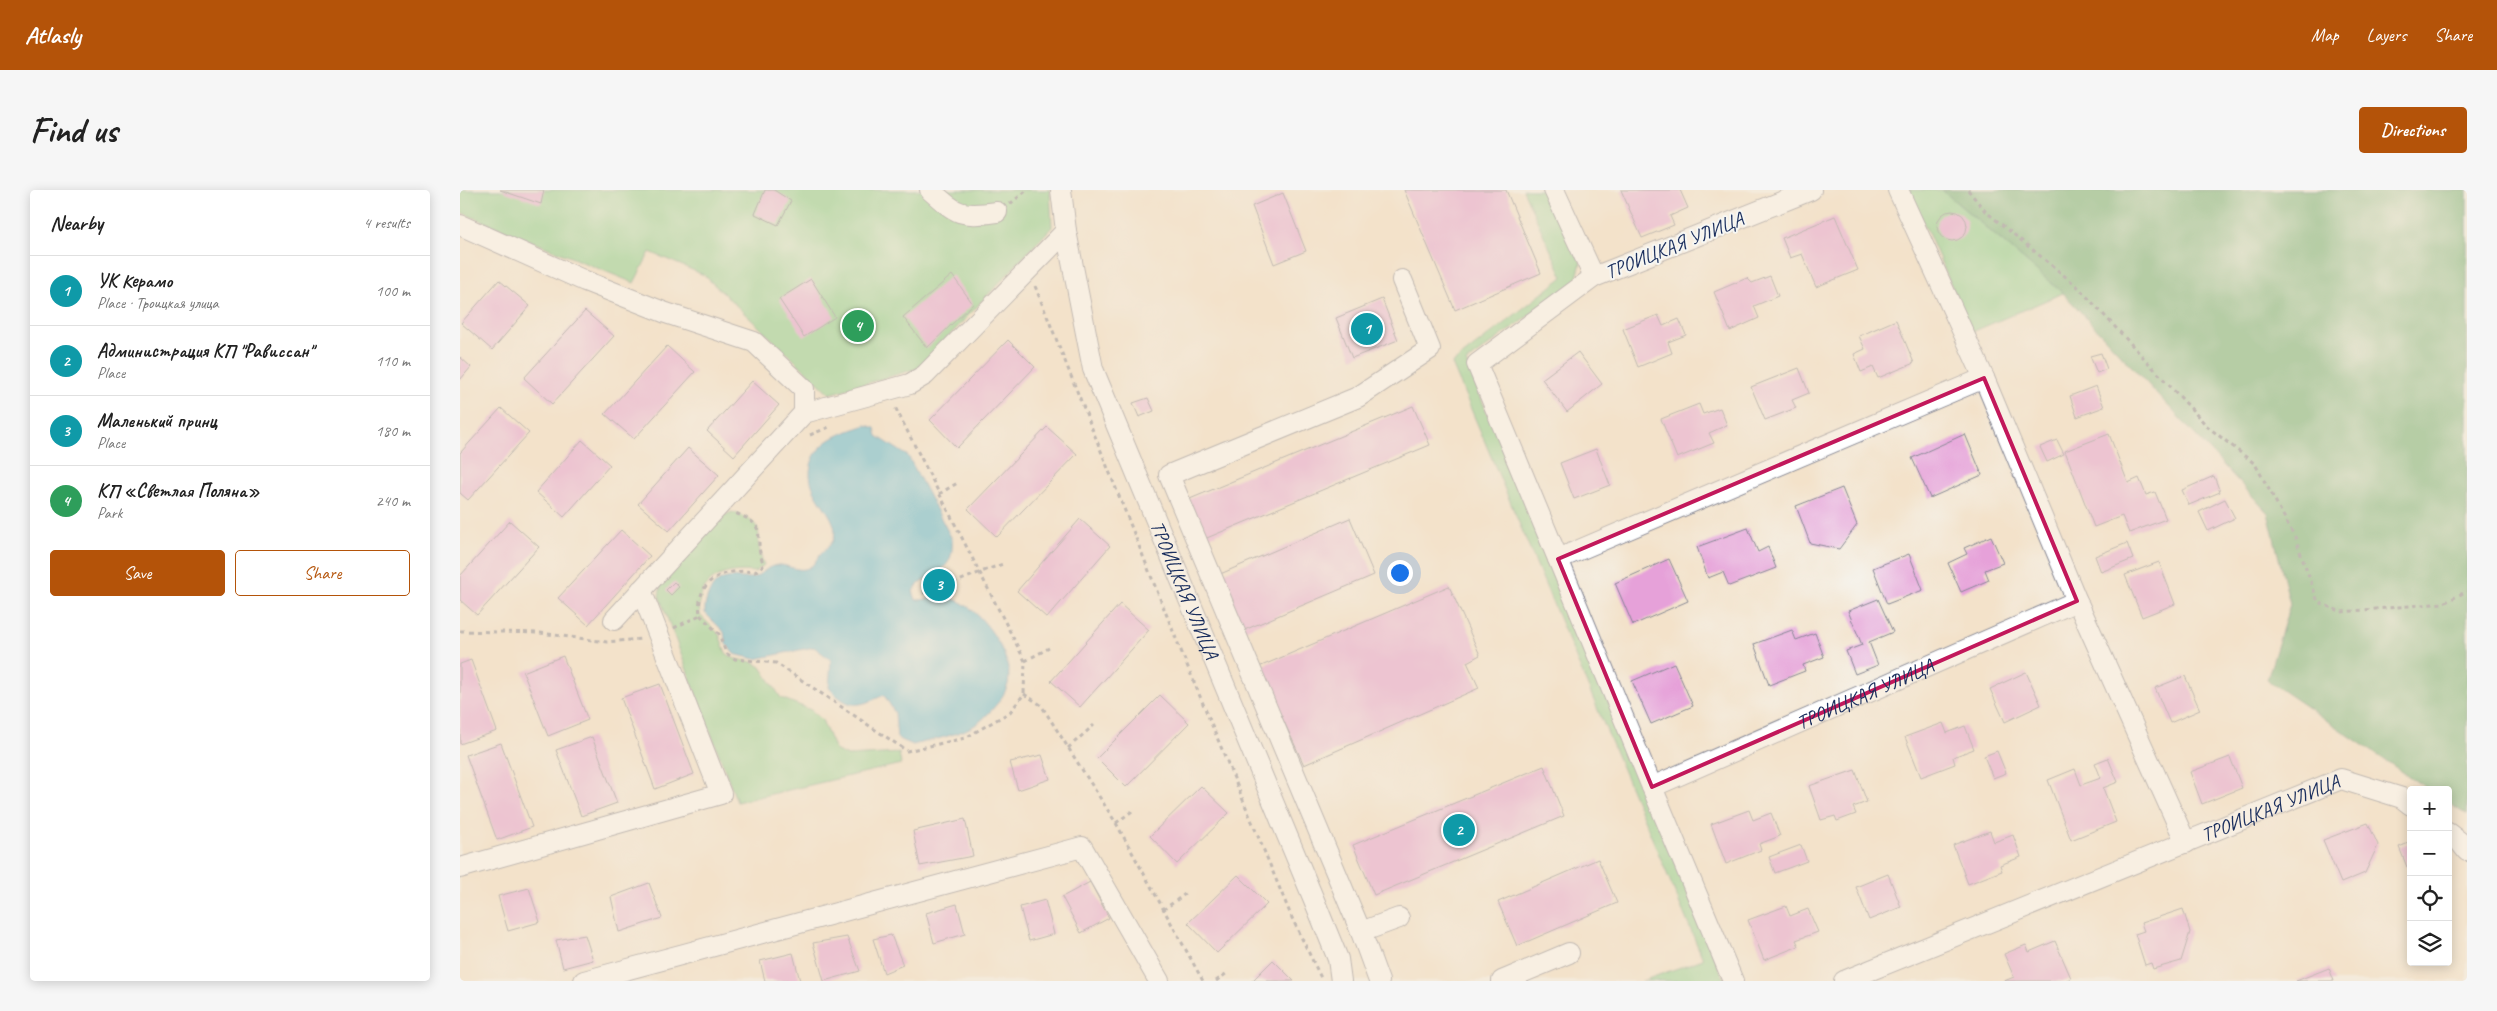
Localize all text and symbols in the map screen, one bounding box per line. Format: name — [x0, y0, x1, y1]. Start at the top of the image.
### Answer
text: Atlasly — [25, 20, 81, 50]
text: Map — [2311, 24, 2339, 46]
text: Layers — [2367, 24, 2406, 46]
text: Share — [2434, 24, 2472, 46]
button: Directions — [2359, 107, 2467, 153]
text: Find us — [30, 108, 117, 153]
street label: ТРОИЦКАЯ УЛИЦА — [1601, 206, 1748, 285]
text: Nearby — [50, 210, 103, 236]
text: 4 results — [363, 213, 410, 233]
text: УК Керамо — [97, 269, 173, 293]
text: 1 — [62, 281, 70, 301]
text: 100 m — [376, 281, 410, 301]
text: Place · Троицкая улица — [97, 293, 219, 313]
pin: 4 — [842, 307, 874, 345]
pin: 1 — [1351, 310, 1383, 348]
text: Администрация КП "Рависсан" — [97, 339, 313, 363]
text: 2 — [62, 351, 70, 371]
text: 110 m — [376, 351, 410, 371]
text: Place — [97, 363, 125, 383]
text: Маленький принц — [97, 409, 217, 433]
text: 3 — [62, 421, 70, 441]
text: 180 m — [376, 421, 410, 441]
text: Place — [97, 433, 125, 453]
text: КП «Светлая Поляна» — [97, 479, 260, 503]
text: 4 — [62, 491, 70, 511]
text: 240 m — [376, 491, 410, 511]
text: Park — [97, 503, 122, 523]
street label: ТРОИЦКАЯ УЛИЦА — [1145, 517, 1225, 663]
button: Save — [50, 550, 225, 596]
button: Share — [235, 550, 410, 596]
your location — [1387, 560, 1413, 586]
pin: 3 — [923, 566, 955, 604]
street label: ТРОИЦКАЯ УЛИЦА — [1793, 653, 1938, 735]
street label: ТРОИЦКАЯ УЛИЦА — [2198, 769, 2344, 848]
map controls — [2407, 786, 2452, 966]
button: + — [2407, 786, 2452, 831]
pin: 2 — [1443, 811, 1475, 849]
button: − — [2407, 831, 2452, 876]
button: locate — [2407, 876, 2452, 921]
button: layers — [2407, 921, 2452, 966]

